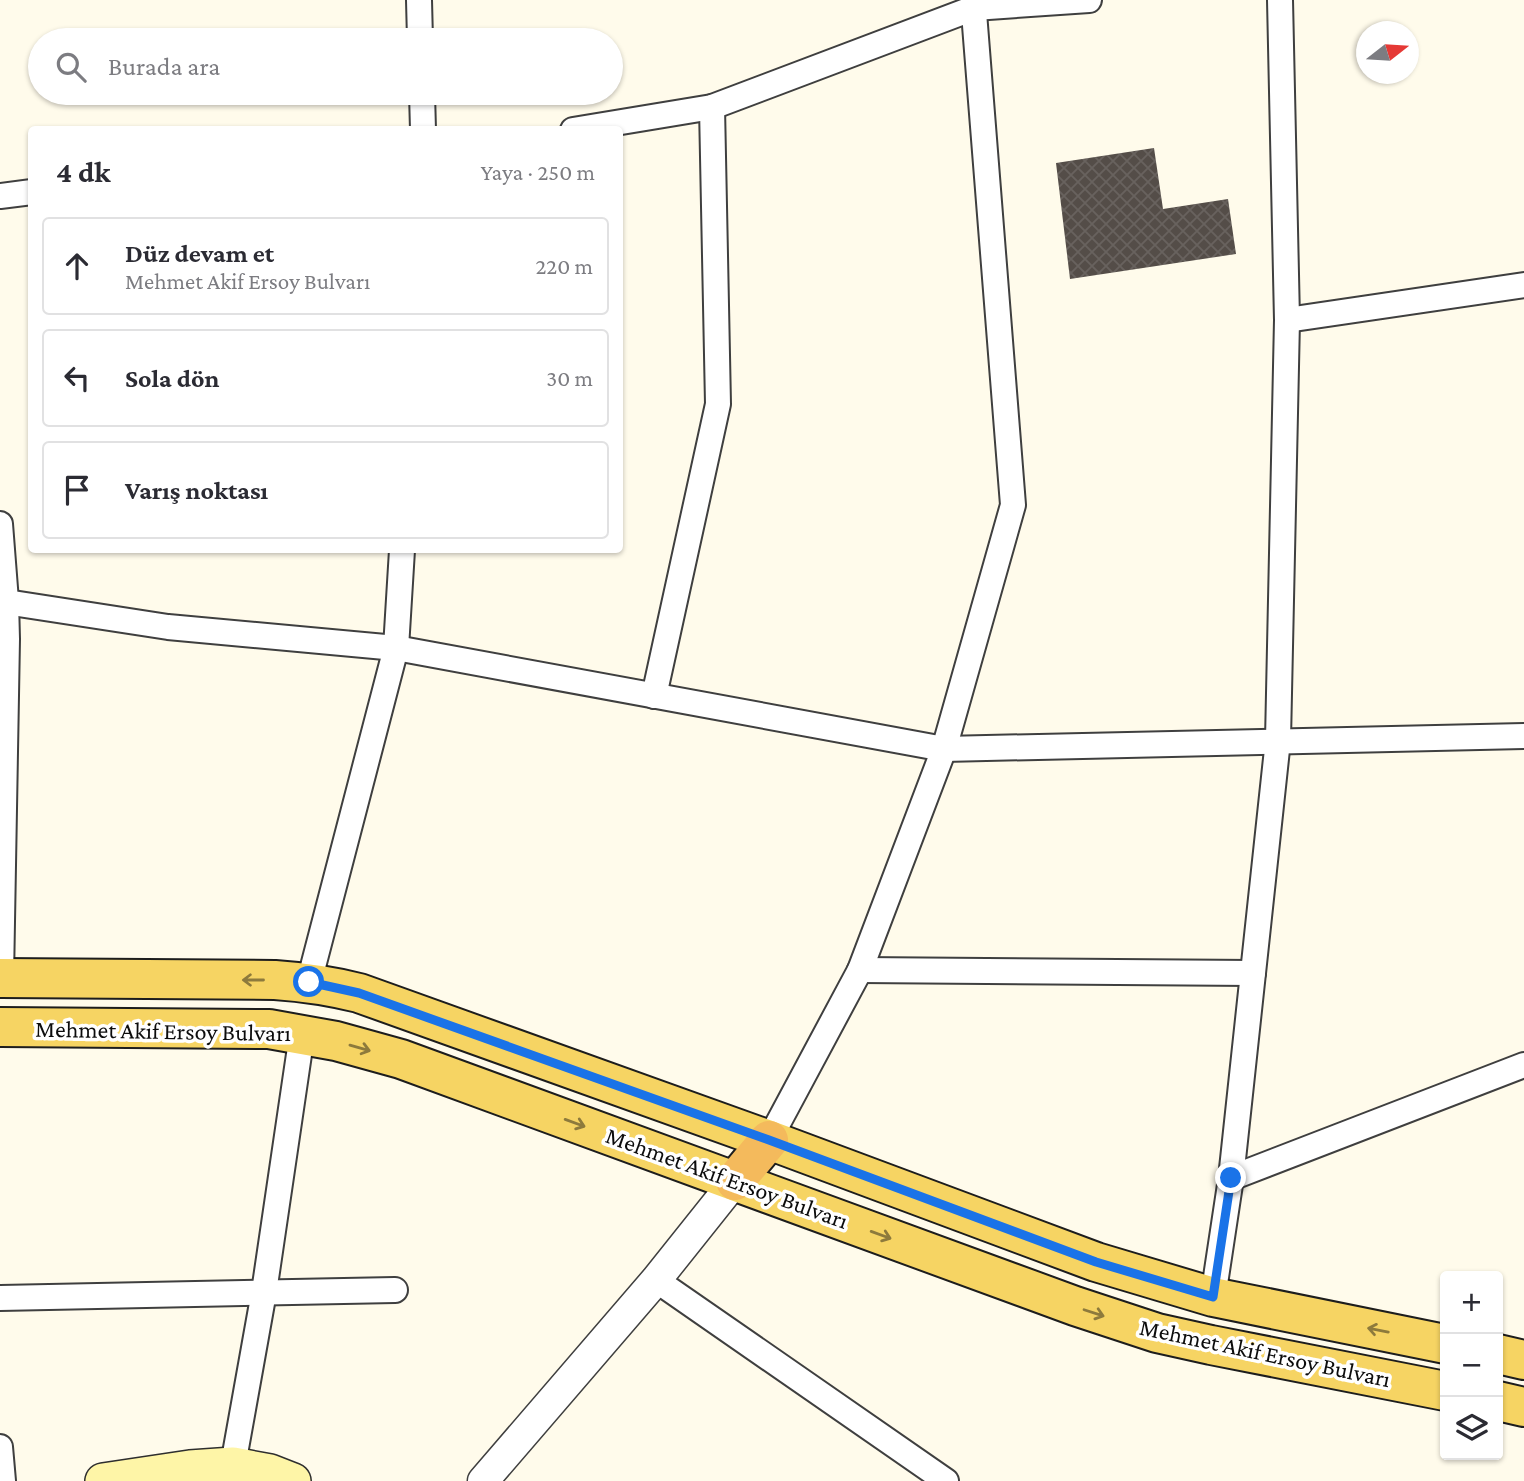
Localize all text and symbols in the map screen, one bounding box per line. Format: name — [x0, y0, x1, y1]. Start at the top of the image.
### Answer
north arrow — [1356, 21, 1419, 84]
search box — [28, 28, 623, 105]
icon: search — [52, 48, 90, 86]
text: Burada ara — [108, 52, 220, 81]
text: 4 dk — [56, 155, 111, 188]
text: Yaya · 250 m — [481, 159, 595, 185]
text: Düz devam et — [125, 239, 274, 268]
icon: ahead — [58, 247, 96, 285]
text: 220 m — [535, 253, 593, 279]
text: Mehmet Akif Ersoy Bulvarı — [125, 268, 370, 294]
icon: left — [58, 359, 96, 397]
text: Sola dön — [125, 364, 219, 393]
text: 30 m — [546, 365, 593, 391]
icon: arrive — [58, 471, 96, 509]
text: Varış noktası — [125, 476, 268, 505]
route start — [293, 966, 324, 997]
one-way arrow — [241, 973, 264, 987]
street label: Mehmet Akif Ersoy Bulvarı — [35, 1015, 291, 1046]
one-way arrow — [349, 1042, 371, 1055]
one-way arrow — [564, 1117, 586, 1130]
street label: Mehmet Akif Ersoy Bulvarı — [602, 1121, 852, 1234]
route end — [1215, 1162, 1246, 1193]
one-way arrow — [869, 1229, 891, 1242]
map controls — [1440, 1271, 1503, 1460]
button: + — [1440, 1271, 1503, 1334]
one-way arrow — [1083, 1307, 1105, 1320]
street label: Mehmet Akif Ersoy Bulvarı — [1137, 1313, 1393, 1392]
one-way arrow — [1367, 1323, 1390, 1336]
button: − — [1440, 1334, 1503, 1397]
button: layers — [1440, 1397, 1503, 1460]

